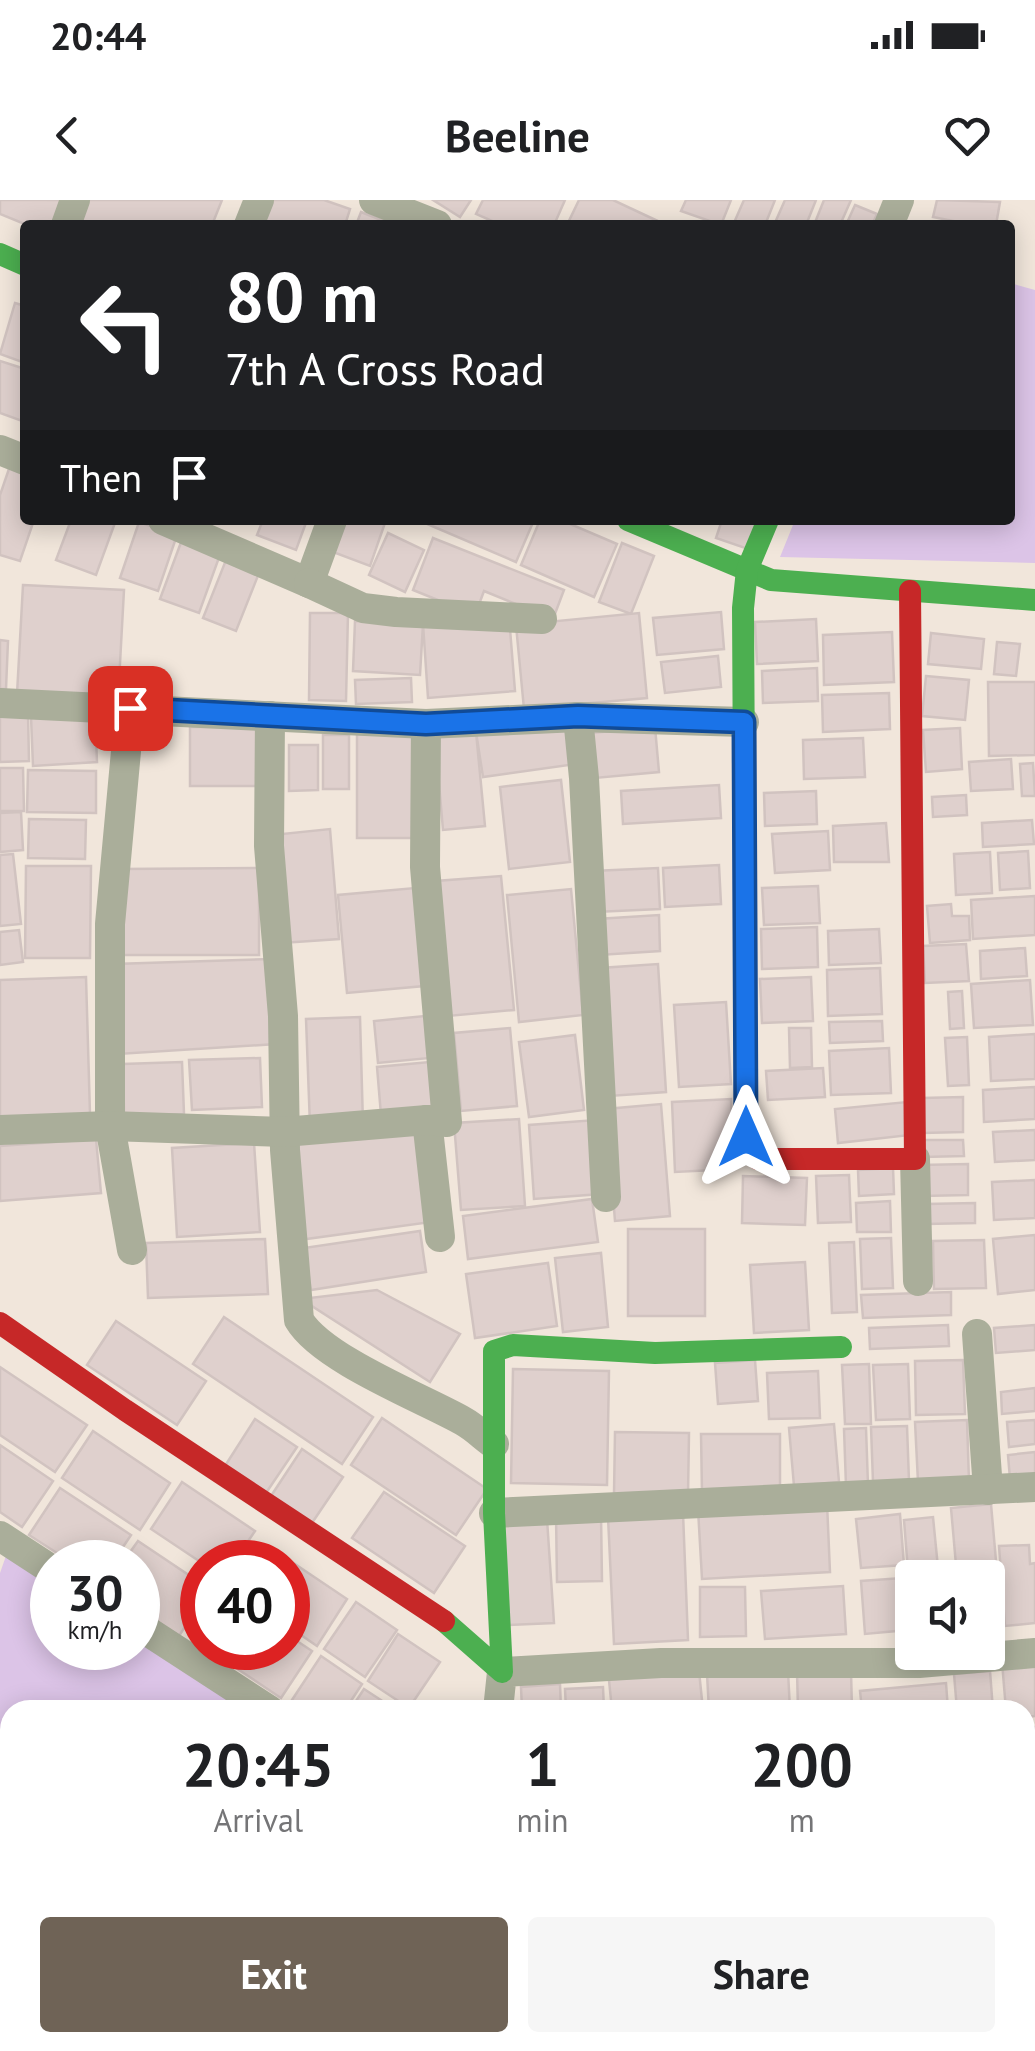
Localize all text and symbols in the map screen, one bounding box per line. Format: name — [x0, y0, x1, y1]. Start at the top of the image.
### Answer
text: 20:44 — [50, 11, 146, 60]
text: Beeline — [445, 106, 590, 164]
icon: back — [40, 108, 95, 163]
icon: heart — [940, 108, 995, 163]
text: 80 m — [225, 251, 378, 341]
icon: left — [60, 260, 190, 390]
text: 7th A Cross Road — [225, 339, 545, 397]
icon: arrive — [162, 450, 217, 505]
text: Then — [60, 453, 142, 502]
pin — [88, 666, 173, 751]
icon: arrive — [103, 681, 158, 736]
position arrow — [694, 1085, 798, 1189]
speed limit sign: 40 — [180, 1540, 310, 1670]
text: 30 — [67, 1560, 123, 1625]
map controls — [895, 1560, 1005, 1670]
button: sound — [895, 1560, 1005, 1670]
text: km/h — [68, 1614, 122, 1646]
text: 20:45 — [182, 1725, 334, 1803]
text: 1 — [526, 1725, 560, 1803]
text: 200 — [751, 1725, 853, 1803]
text: Arrival — [213, 1799, 303, 1841]
text: min — [517, 1799, 569, 1841]
text: m — [789, 1799, 815, 1841]
button: Exit — [40, 1917, 508, 2032]
button: Share — [528, 1917, 995, 2032]

